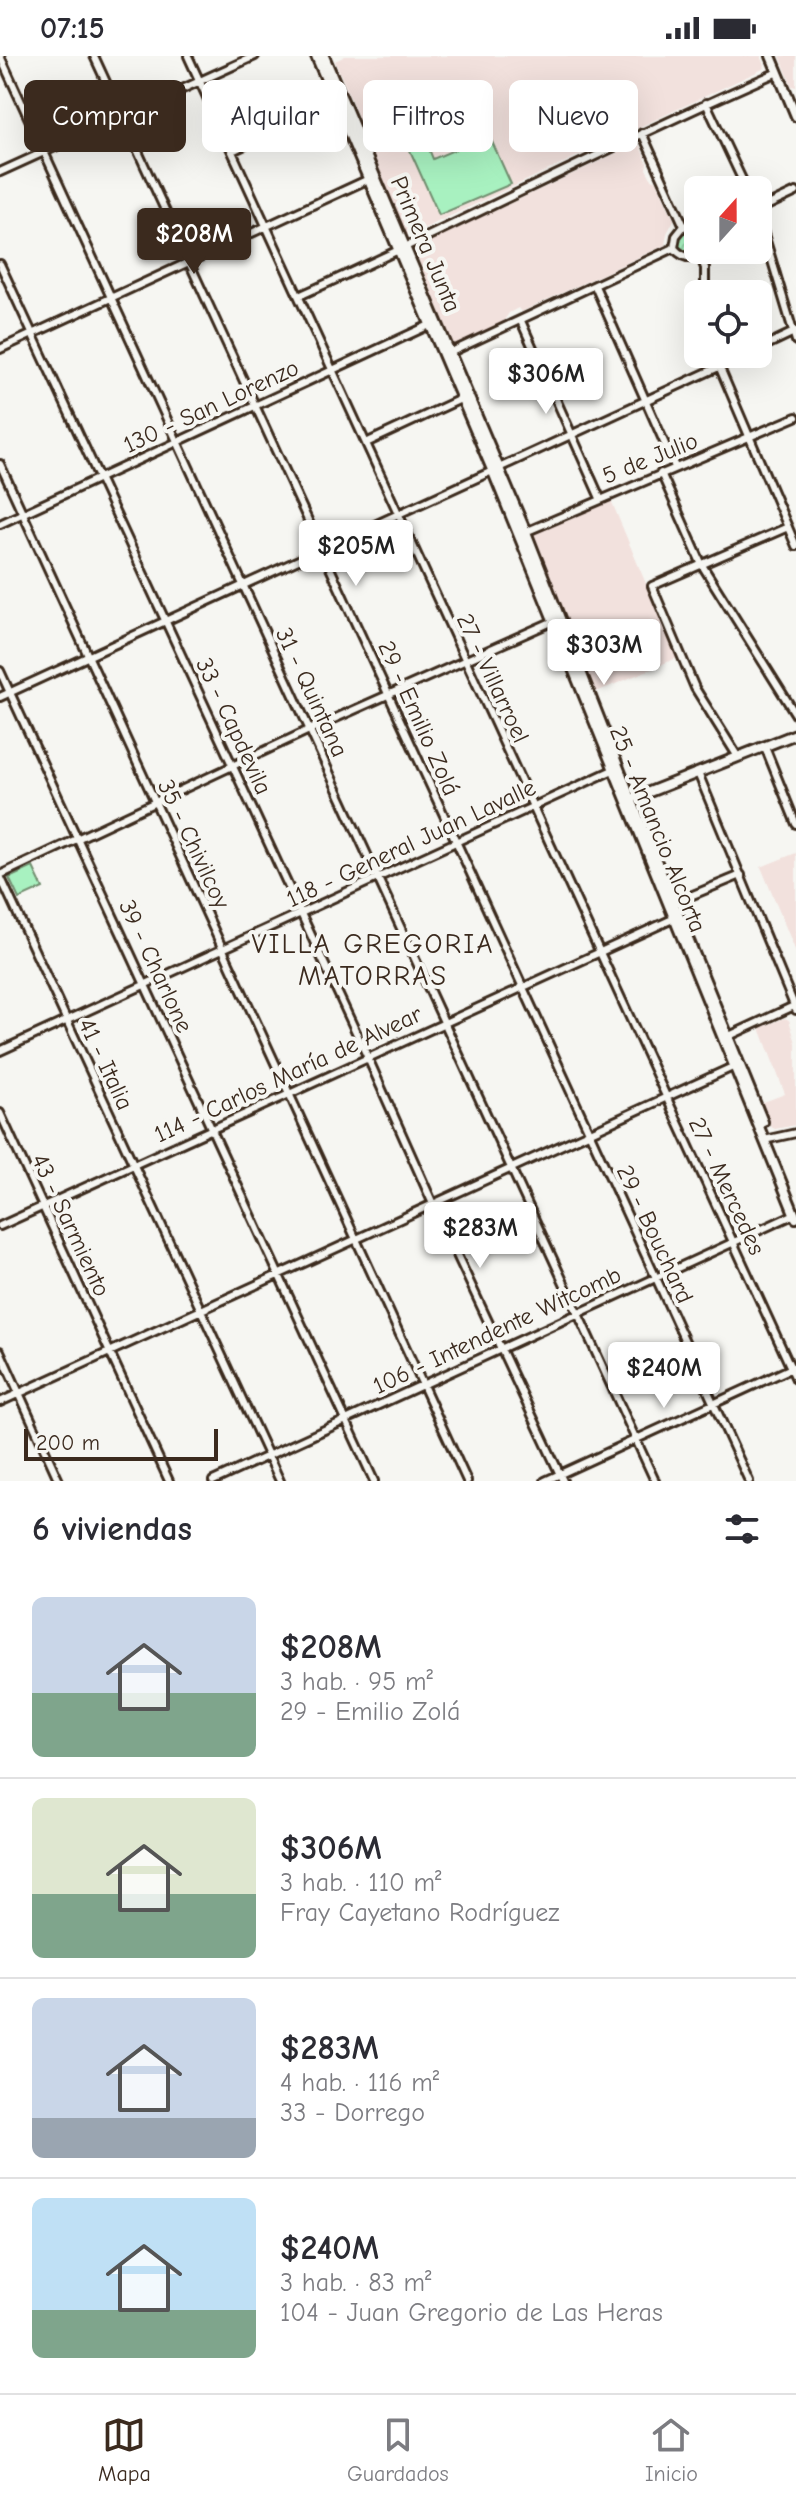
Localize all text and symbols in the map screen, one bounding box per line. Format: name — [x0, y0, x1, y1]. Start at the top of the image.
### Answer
text: 07:15 — [40, 11, 105, 46]
chip: Comprar — [24, 80, 186, 152]
chip: Alquilar — [202, 80, 347, 152]
chip: Filtros — [363, 80, 493, 152]
chip: Nuevo — [509, 80, 638, 152]
street label: Primera Junta — [385, 172, 467, 316]
north arrow — [684, 176, 772, 264]
map controls — [684, 176, 772, 368]
pin: $208M — [138, 208, 250, 276]
text: $208M — [155, 219, 233, 249]
button: locate — [684, 280, 772, 368]
pin: $306M — [490, 348, 602, 416]
street label: 130 - San Lorenzo — [119, 353, 303, 459]
text: $306M — [507, 359, 585, 389]
street label: 5 de Julio — [598, 426, 702, 490]
pin: $205M — [300, 520, 412, 588]
text: $205M — [317, 531, 395, 561]
street label: 27 - Villarroel — [451, 609, 535, 747]
pin: $303M — [548, 619, 660, 687]
street label: 31 - Quintana — [270, 623, 354, 761]
text: $303M — [565, 630, 643, 660]
street label: 29 - Emilio Zolá — [372, 636, 466, 800]
street label: 33 - Capdevila — [190, 653, 278, 799]
street label: 25 - Amancio Alcorta — [604, 722, 712, 936]
street label: 118 - General Juan Lavalle — [282, 773, 540, 913]
street label: 35 - Chivilcoy — [152, 775, 236, 913]
street label: 39 - Charlone — [113, 895, 199, 1037]
district label: VILLA GREGORIA MATORRAS — [252, 928, 494, 992]
street label: 114 - Carlos María de Alvear — [150, 999, 427, 1148]
street label: 41 - Italia — [73, 1014, 139, 1114]
street label: 27 - Mercedes — [683, 1113, 771, 1259]
street label: 43 - Sarmiento — [26, 1149, 116, 1301]
street label: 29 - Bouchard — [611, 1160, 699, 1308]
pin: $283M — [424, 1202, 536, 1270]
text: $283M — [442, 1213, 518, 1243]
street label: 106 - Intendente Witcomb — [368, 1260, 626, 1400]
pin: $240M — [608, 1342, 720, 1410]
text: $240M — [626, 1353, 702, 1383]
scale bar — [24, 1425, 218, 1461]
text: 200 m — [36, 1430, 100, 1456]
icon: filters — [720, 1507, 764, 1551]
text: 6 viviendas — [32, 1509, 192, 1549]
text: $208M — [280, 1627, 382, 1667]
icon: home — [96, 1629, 192, 1725]
text: 3 hab. · 95 m² — [280, 1667, 433, 1697]
text: 29 - Emilio Zolá — [280, 1697, 460, 1727]
text: $306M — [280, 1828, 382, 1868]
icon: home — [96, 1830, 192, 1926]
text: 3 hab. · 110 m² — [280, 1868, 441, 1898]
text: Fray Cayetano Rodríguez — [280, 1898, 559, 1928]
text: $283M — [280, 2028, 379, 2068]
icon: home — [96, 2030, 192, 2126]
text: 4 hab. · 116 m² — [280, 2068, 439, 2098]
text: 33 - Dorrego — [280, 2098, 425, 2128]
text: $240M — [280, 2228, 379, 2268]
icon: home — [96, 2230, 192, 2326]
text: 3 hab. · 83 m² — [280, 2268, 432, 2298]
text: 104 - Juan Gregorio de Las Heras — [280, 2298, 663, 2328]
tab: Mapa — [98, 2413, 151, 2487]
tab: Guardados — [347, 2413, 449, 2487]
tab: Inicio — [645, 2413, 698, 2487]

